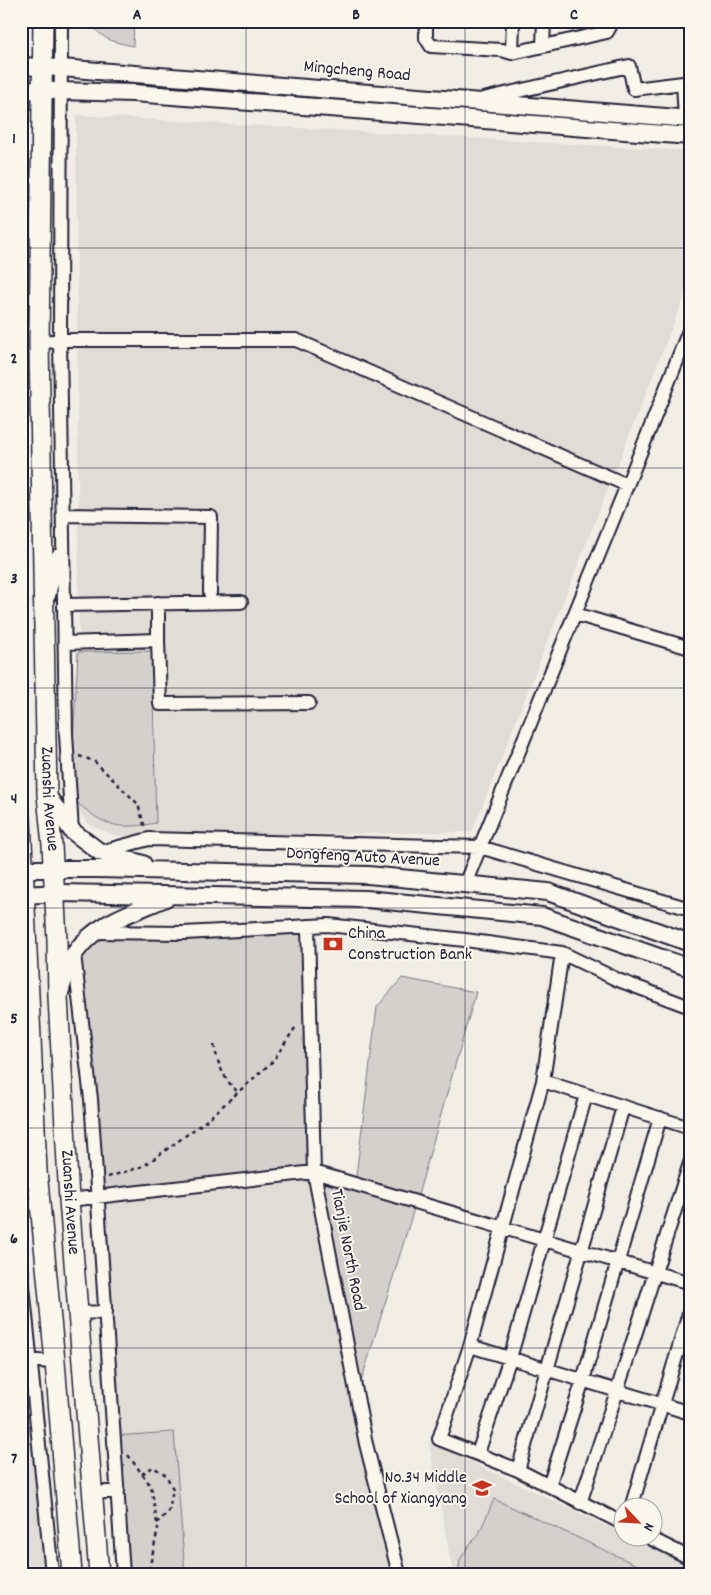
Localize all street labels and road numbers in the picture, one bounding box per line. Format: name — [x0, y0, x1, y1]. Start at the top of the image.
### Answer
street label: Mingcheng Road — [302, 55, 412, 89]
street label: Zuanshi Avenue — [34, 746, 65, 852]
street label: Dongfeng Auto Avenue — [286, 841, 440, 875]
street label: Zuanshi Avenue — [54, 1149, 86, 1256]
street label: Tianjie North Road — [323, 1187, 371, 1313]

